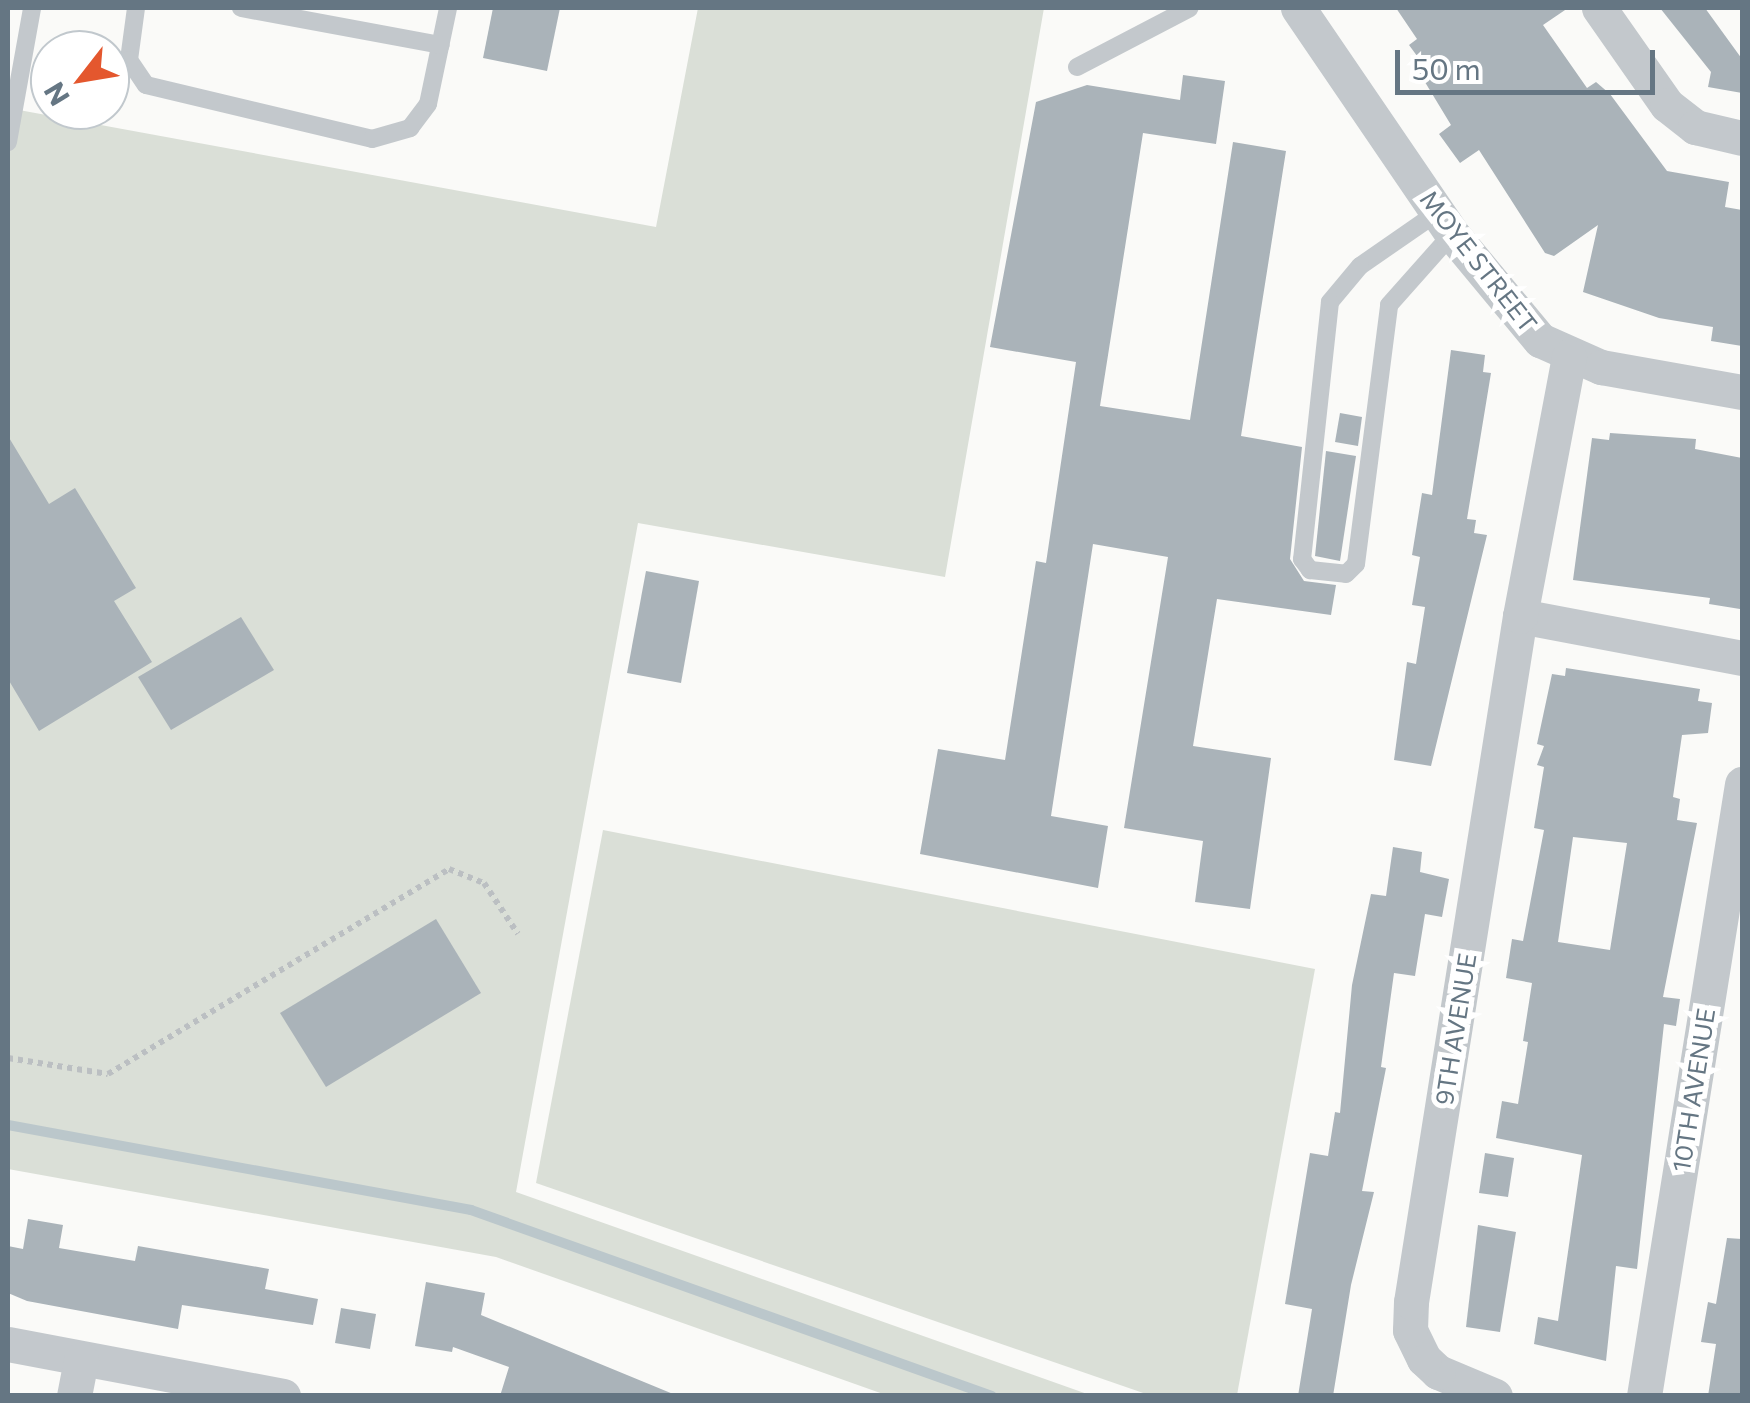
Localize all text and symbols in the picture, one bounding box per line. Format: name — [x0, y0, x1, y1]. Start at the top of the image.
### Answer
north arrow — [30, 30, 130, 130]
scale bar — [1400, 30, 1660, 92]
text: 50 m — [1412, 49, 1481, 86]
text: N — [36, 77, 76, 112]
street label: MOYE STREET — [1414, 184, 1544, 338]
street label: 9TH AVENUE — [1428, 951, 1482, 1107]
street label: 10TH AVENUE — [1665, 1006, 1721, 1174]

